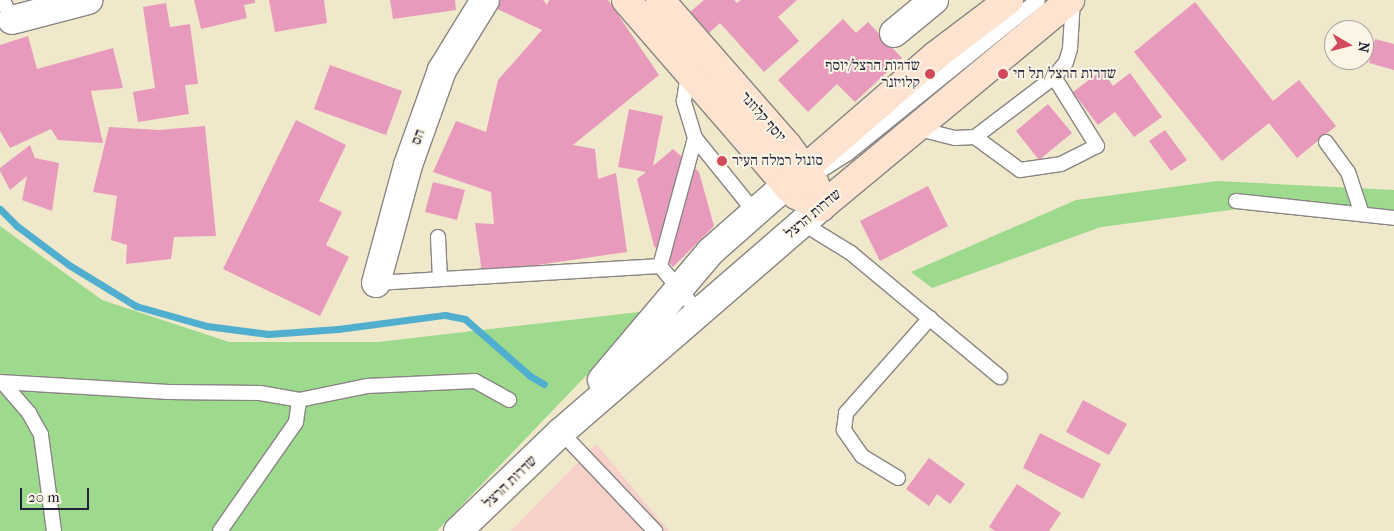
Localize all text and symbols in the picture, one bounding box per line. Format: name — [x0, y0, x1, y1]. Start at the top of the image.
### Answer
north arrow — [1324, 20, 1374, 70]
text: N — [1354, 41, 1373, 53]
place label: שדרות הרצל/יוסף קלויזנר — [825, 56, 920, 91]
place label: שדרות הרצל/תל חי — [1013, 65, 1116, 83]
marker: שדרות הרצל/יוסף קלויזנר — [924, 68, 936, 80]
marker: שדרות הרצל/תל חי — [997, 68, 1009, 80]
street label: יוסף קלוזנר — [736, 88, 790, 146]
street label: הס — [407, 127, 429, 147]
place label: סונול רמלה העיר — [732, 152, 823, 170]
marker: סונול רמלה העיר — [716, 155, 728, 167]
street label: שדרות הרצל — [781, 185, 845, 243]
street label: שדרות הרצל — [479, 452, 541, 512]
scale bar — [22, 478, 91, 510]
text: 20 m — [28, 488, 60, 506]

